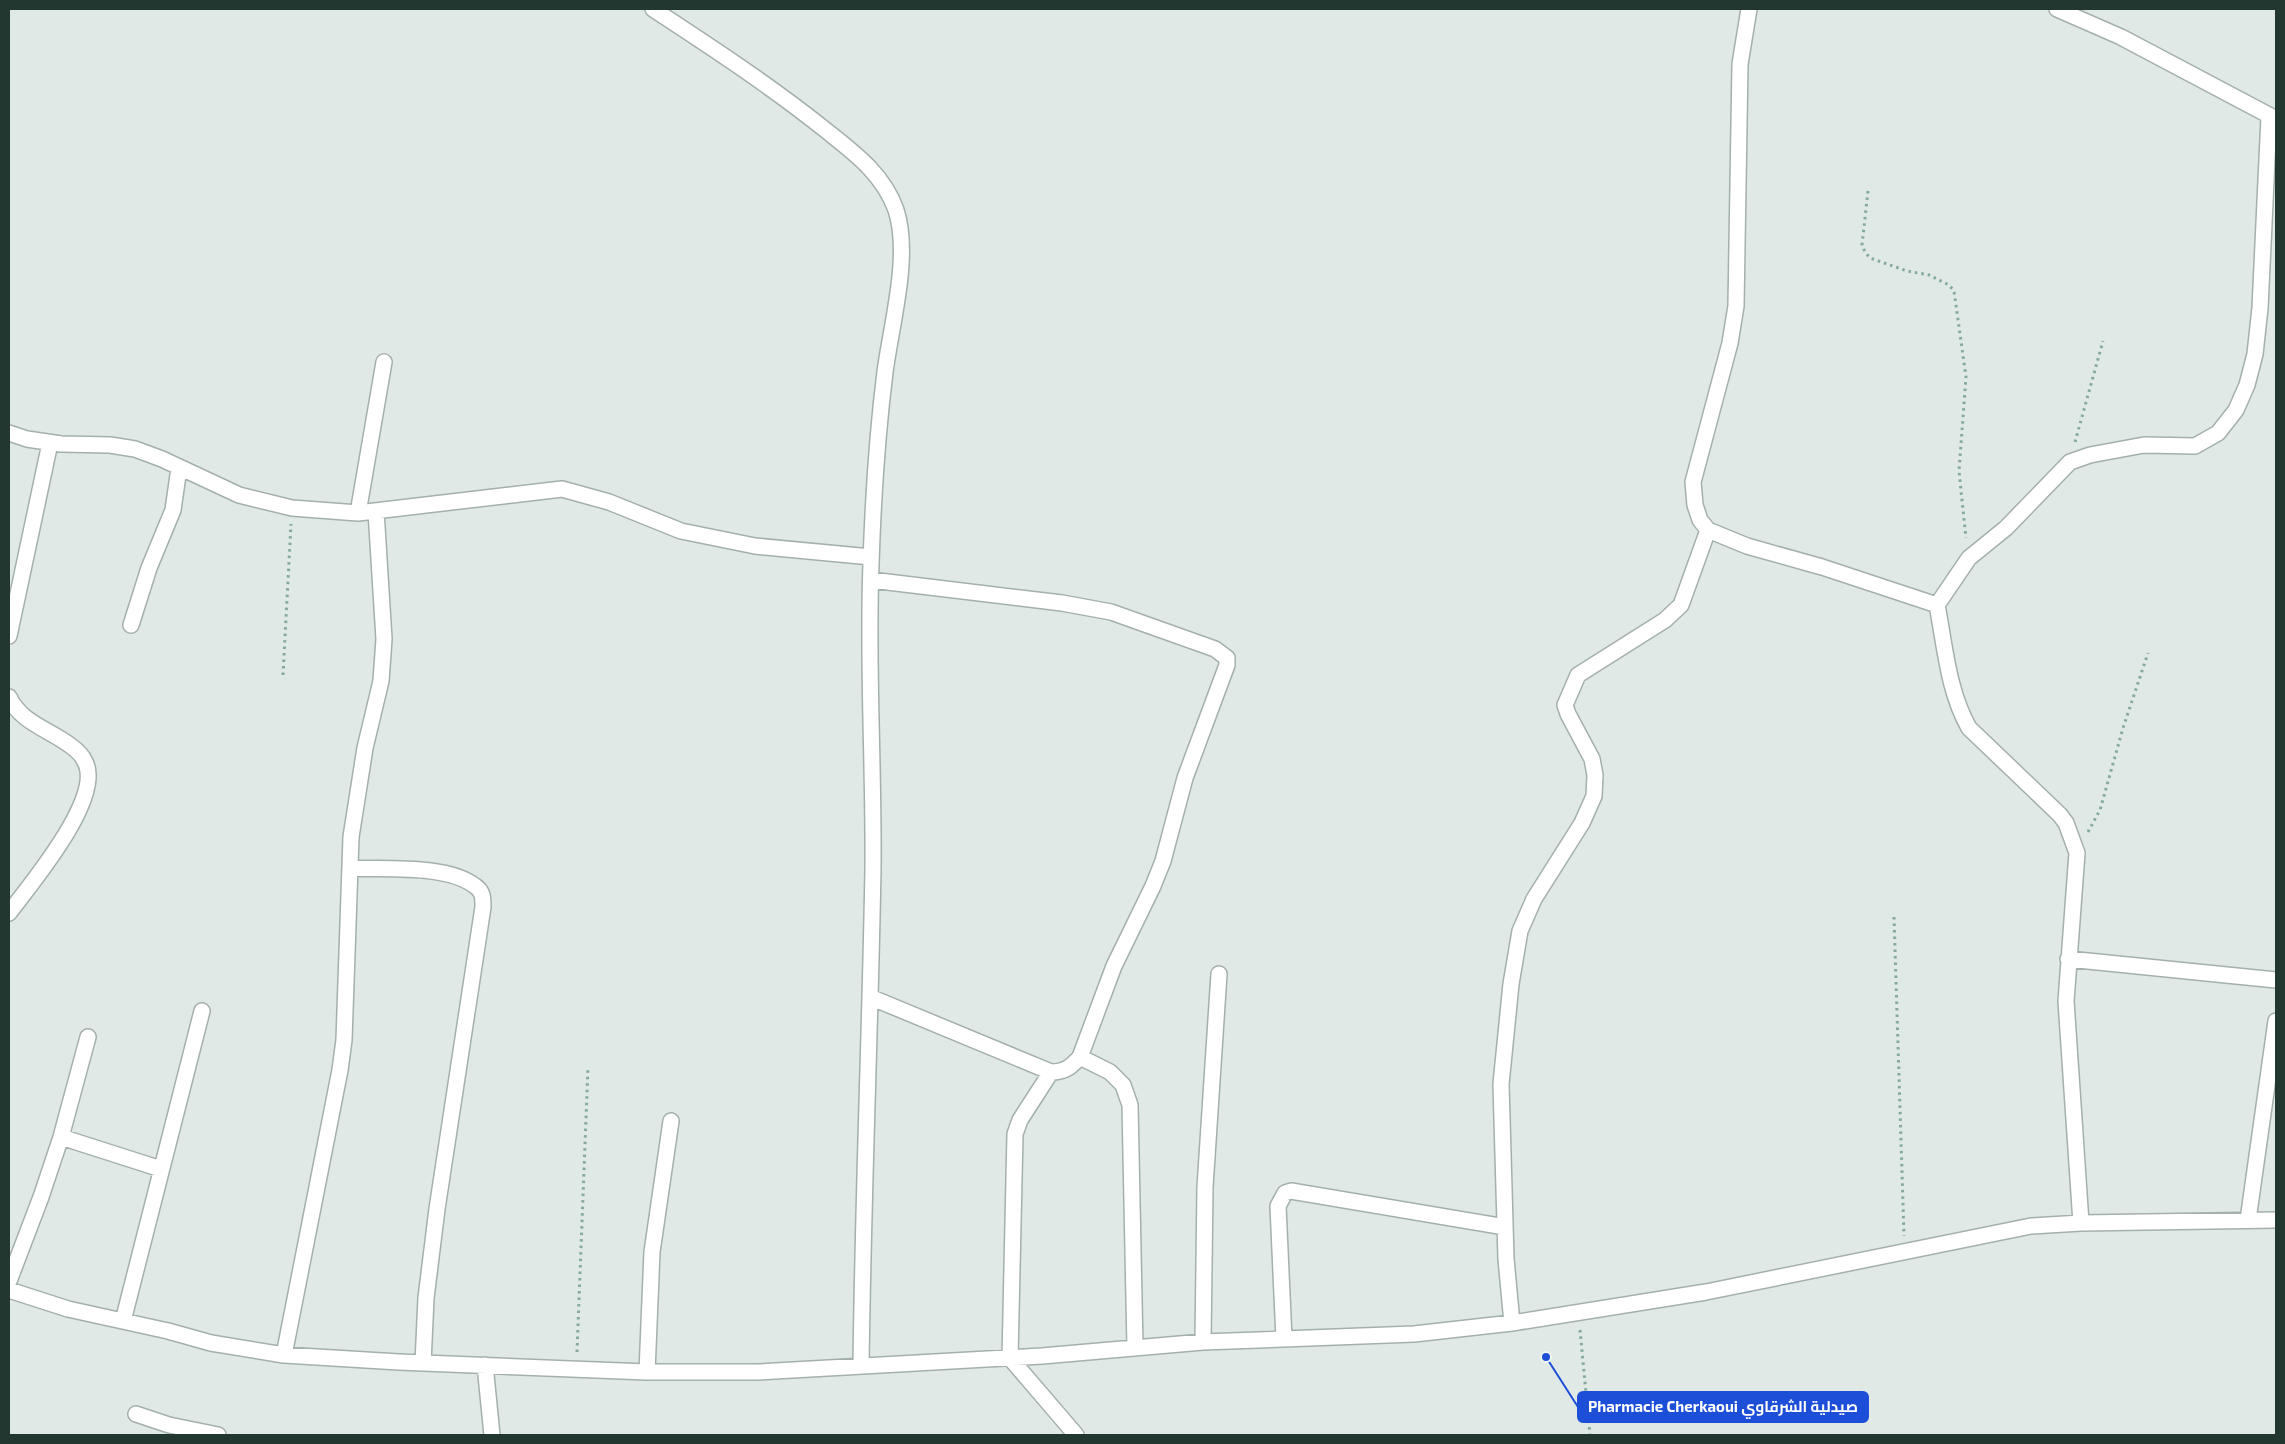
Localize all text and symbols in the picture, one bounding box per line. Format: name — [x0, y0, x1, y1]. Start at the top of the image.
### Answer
callout: Pharmacie Cherkaoui صيدلية الشرقاوي — [1578, 1392, 1868, 1422]
text: Pharmacie Cherkaoui صيدلية الشرقاوي — [1588, 1397, 1858, 1419]

